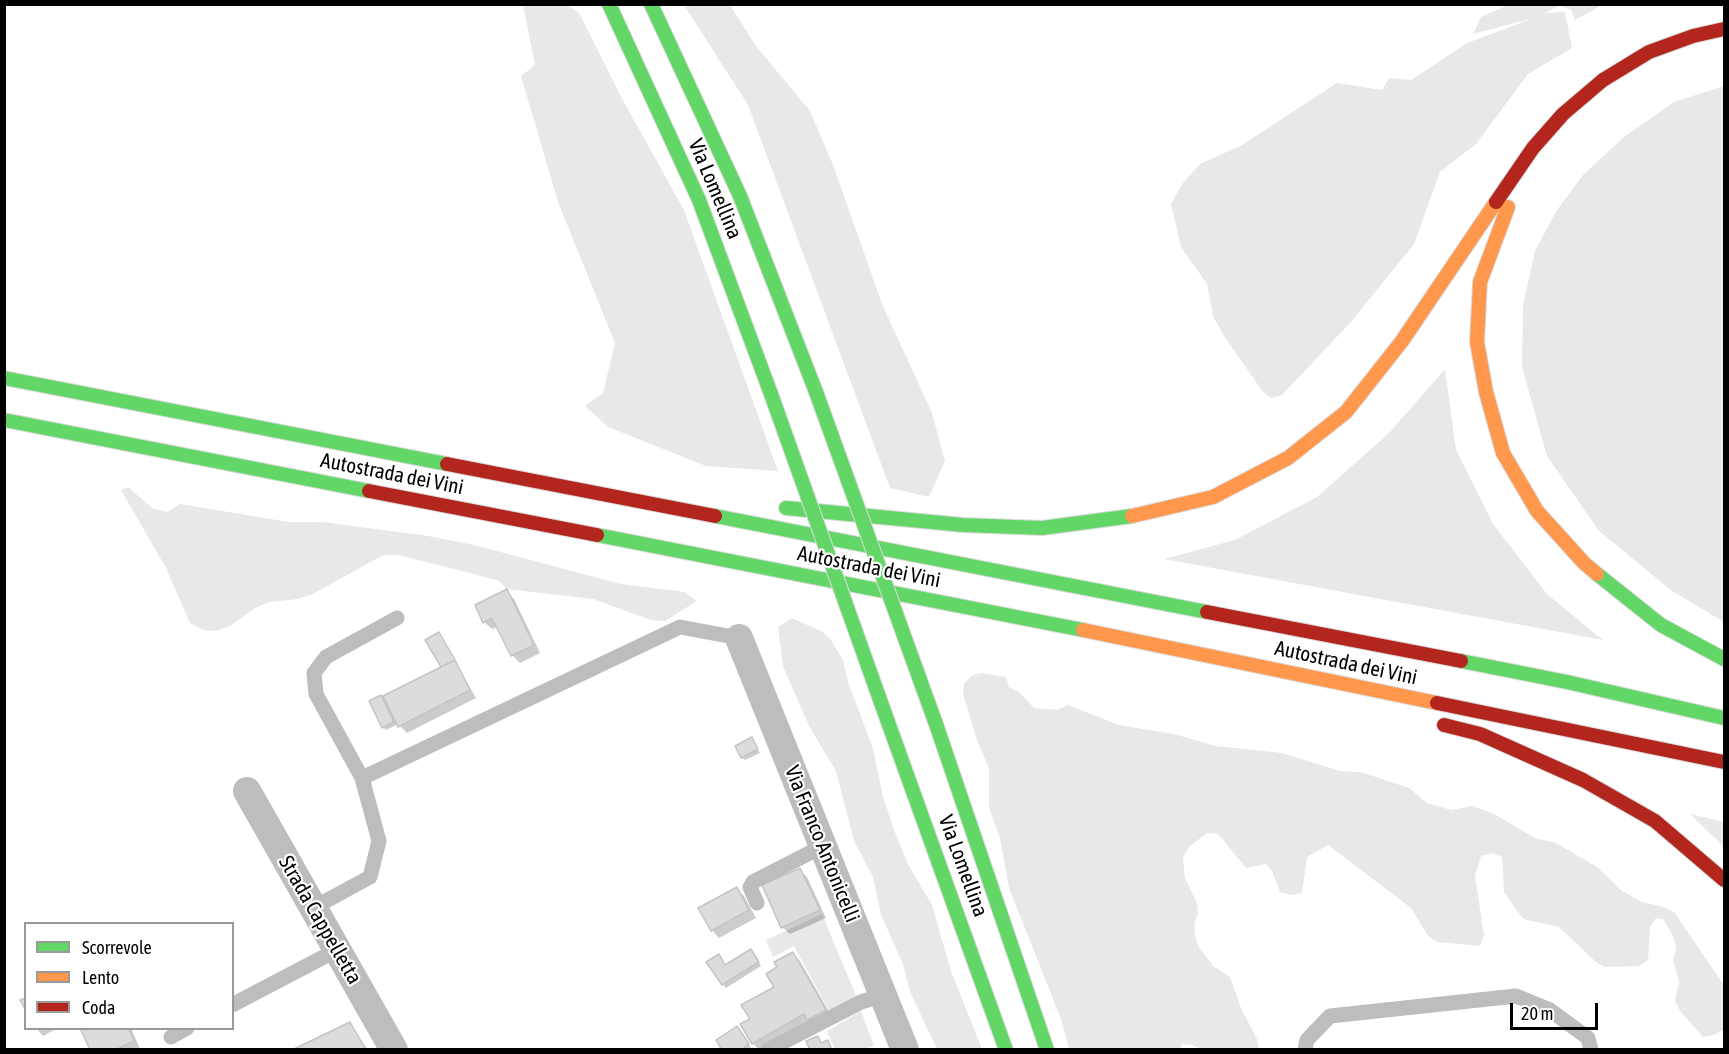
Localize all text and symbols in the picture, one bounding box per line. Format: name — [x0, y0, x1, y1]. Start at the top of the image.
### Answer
street label: Via Lomellina — [683, 135, 747, 243]
street label: Autostrada dei Vini — [318, 448, 466, 500]
street label: Autostrada dei Vini — [795, 541, 943, 593]
street label: Autostrada dei Vini — [1272, 636, 1420, 690]
street label: Via Franco Antonicelli — [779, 762, 865, 926]
street label: Via Lomellina — [933, 812, 993, 920]
street label: Strada Cappelletta — [273, 851, 367, 989]
legend — [24, 922, 234, 1030]
text: Scorrevole — [82, 937, 152, 958]
text: Lento — [82, 967, 119, 988]
scale bar — [1513, 991, 1602, 1029]
text: Coda — [82, 997, 115, 1018]
text: 20 m — [1521, 1003, 1553, 1024]

